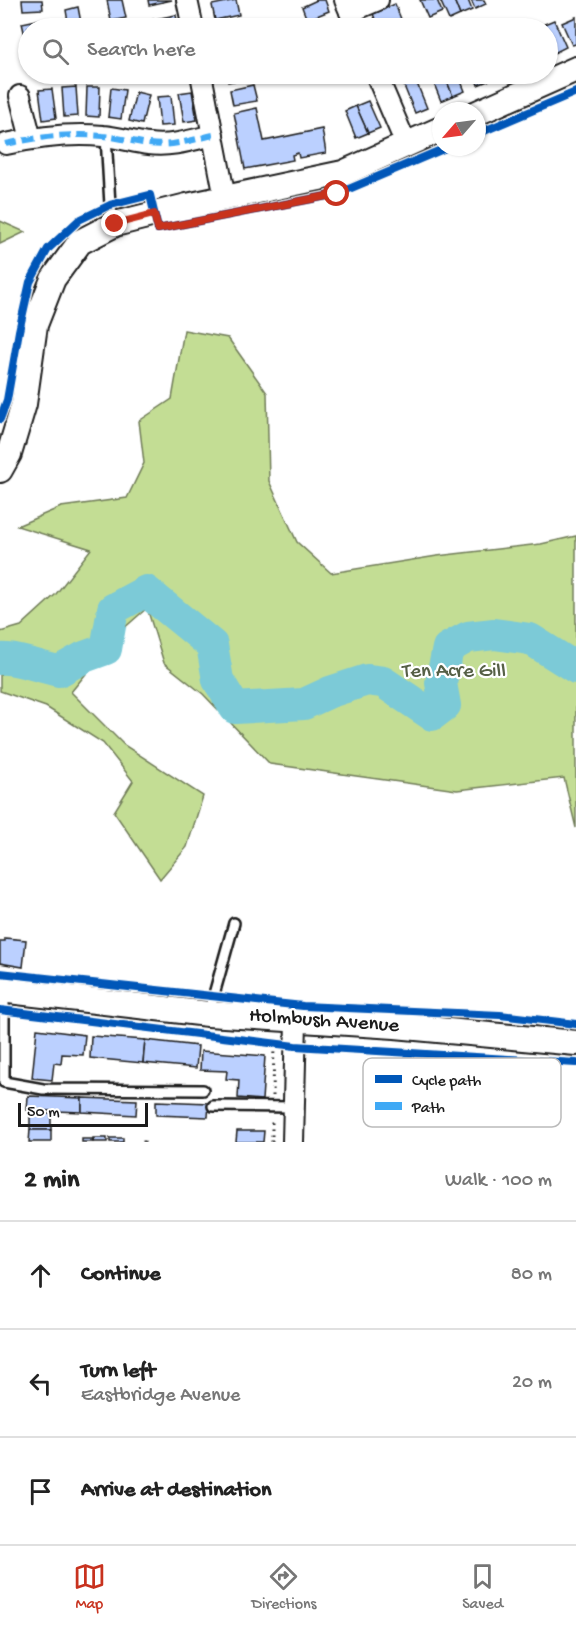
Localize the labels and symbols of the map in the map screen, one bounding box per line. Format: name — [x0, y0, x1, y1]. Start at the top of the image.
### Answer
north arrow — [432, 102, 486, 156]
route start — [323, 180, 349, 206]
route end — [101, 210, 127, 236]
park label: Ten Acre Gill — [401, 660, 506, 685]
street label: Holmbush Avenue — [248, 1004, 401, 1040]
legend — [363, 1058, 561, 1127]
text: Cycle path — [412, 1073, 482, 1092]
scale bar — [18, 1100, 148, 1128]
text: Path — [411, 1100, 445, 1119]

